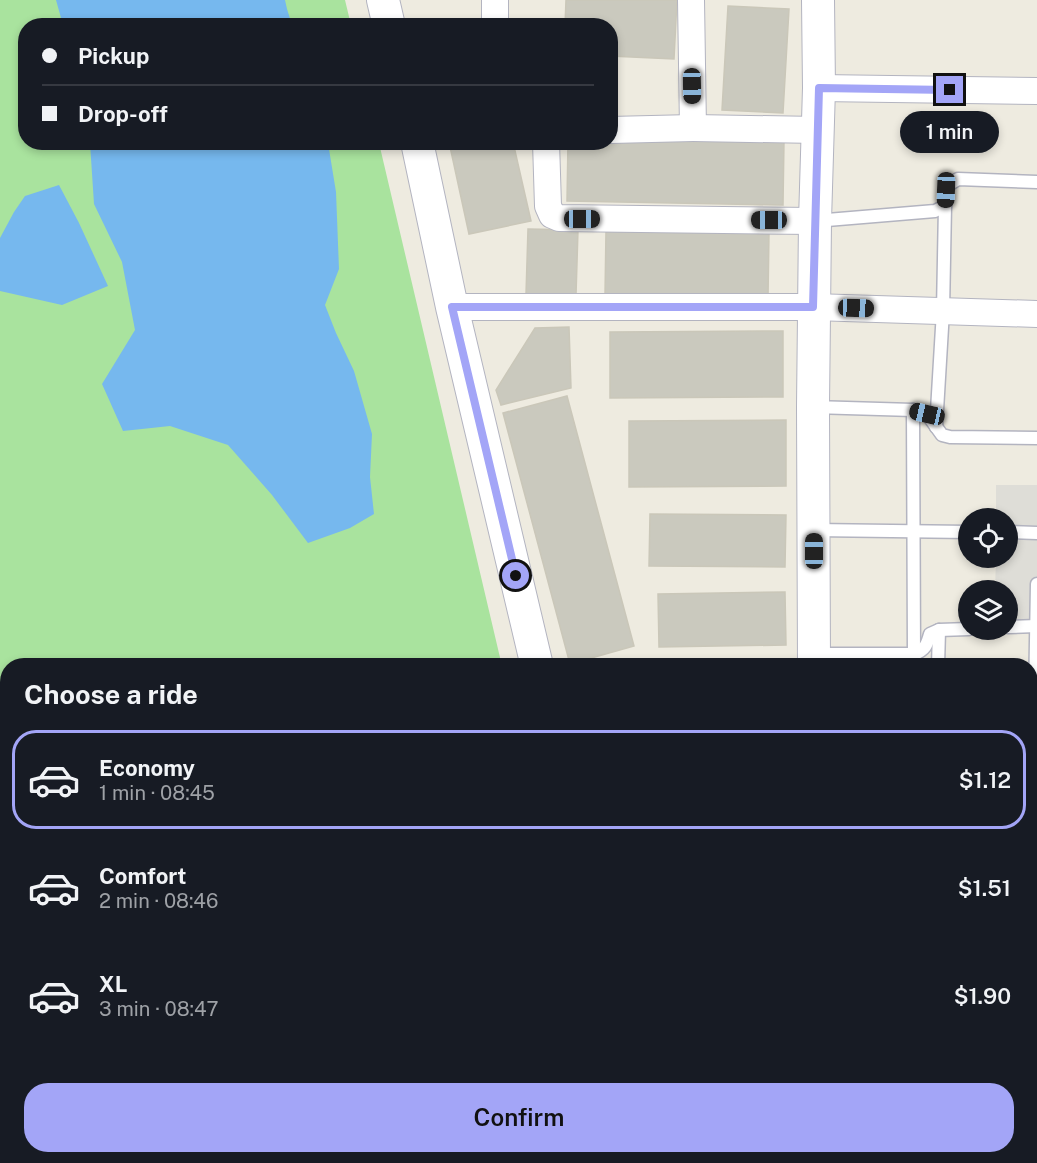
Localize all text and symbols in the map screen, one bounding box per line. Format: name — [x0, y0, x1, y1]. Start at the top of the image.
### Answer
text: Pickup — [78, 43, 149, 69]
car — [683, 68, 701, 104]
route end — [936, 76, 963, 103]
text: Drop-off — [78, 101, 168, 127]
callout: 1 min — [900, 111, 1000, 153]
text: 1 min — [926, 120, 973, 144]
car — [936, 172, 956, 208]
car — [564, 210, 600, 228]
car — [751, 211, 787, 229]
car — [838, 298, 874, 318]
car — [907, 401, 947, 427]
map controls — [958, 508, 1018, 640]
button: locate — [958, 508, 1018, 568]
car — [805, 533, 823, 569]
route start — [502, 562, 529, 589]
button: layers — [958, 580, 1018, 640]
text: Choose a ride — [24, 678, 198, 710]
icon: car — [27, 753, 81, 807]
text: Economy — [99, 755, 195, 781]
text: $1.12 — [959, 767, 1011, 793]
text: 1 min · 08:45 — [99, 781, 215, 805]
icon: car — [27, 861, 81, 915]
text: Comfort — [99, 863, 186, 889]
text: $1.51 — [958, 875, 1011, 901]
text: 2 min · 08:46 — [99, 889, 218, 913]
icon: car — [27, 969, 81, 1023]
text: XL — [99, 971, 127, 997]
text: $1.90 — [954, 983, 1011, 1009]
text: 3 min · 08:47 — [99, 997, 219, 1021]
button: Confirm — [24, 1083, 1014, 1152]

